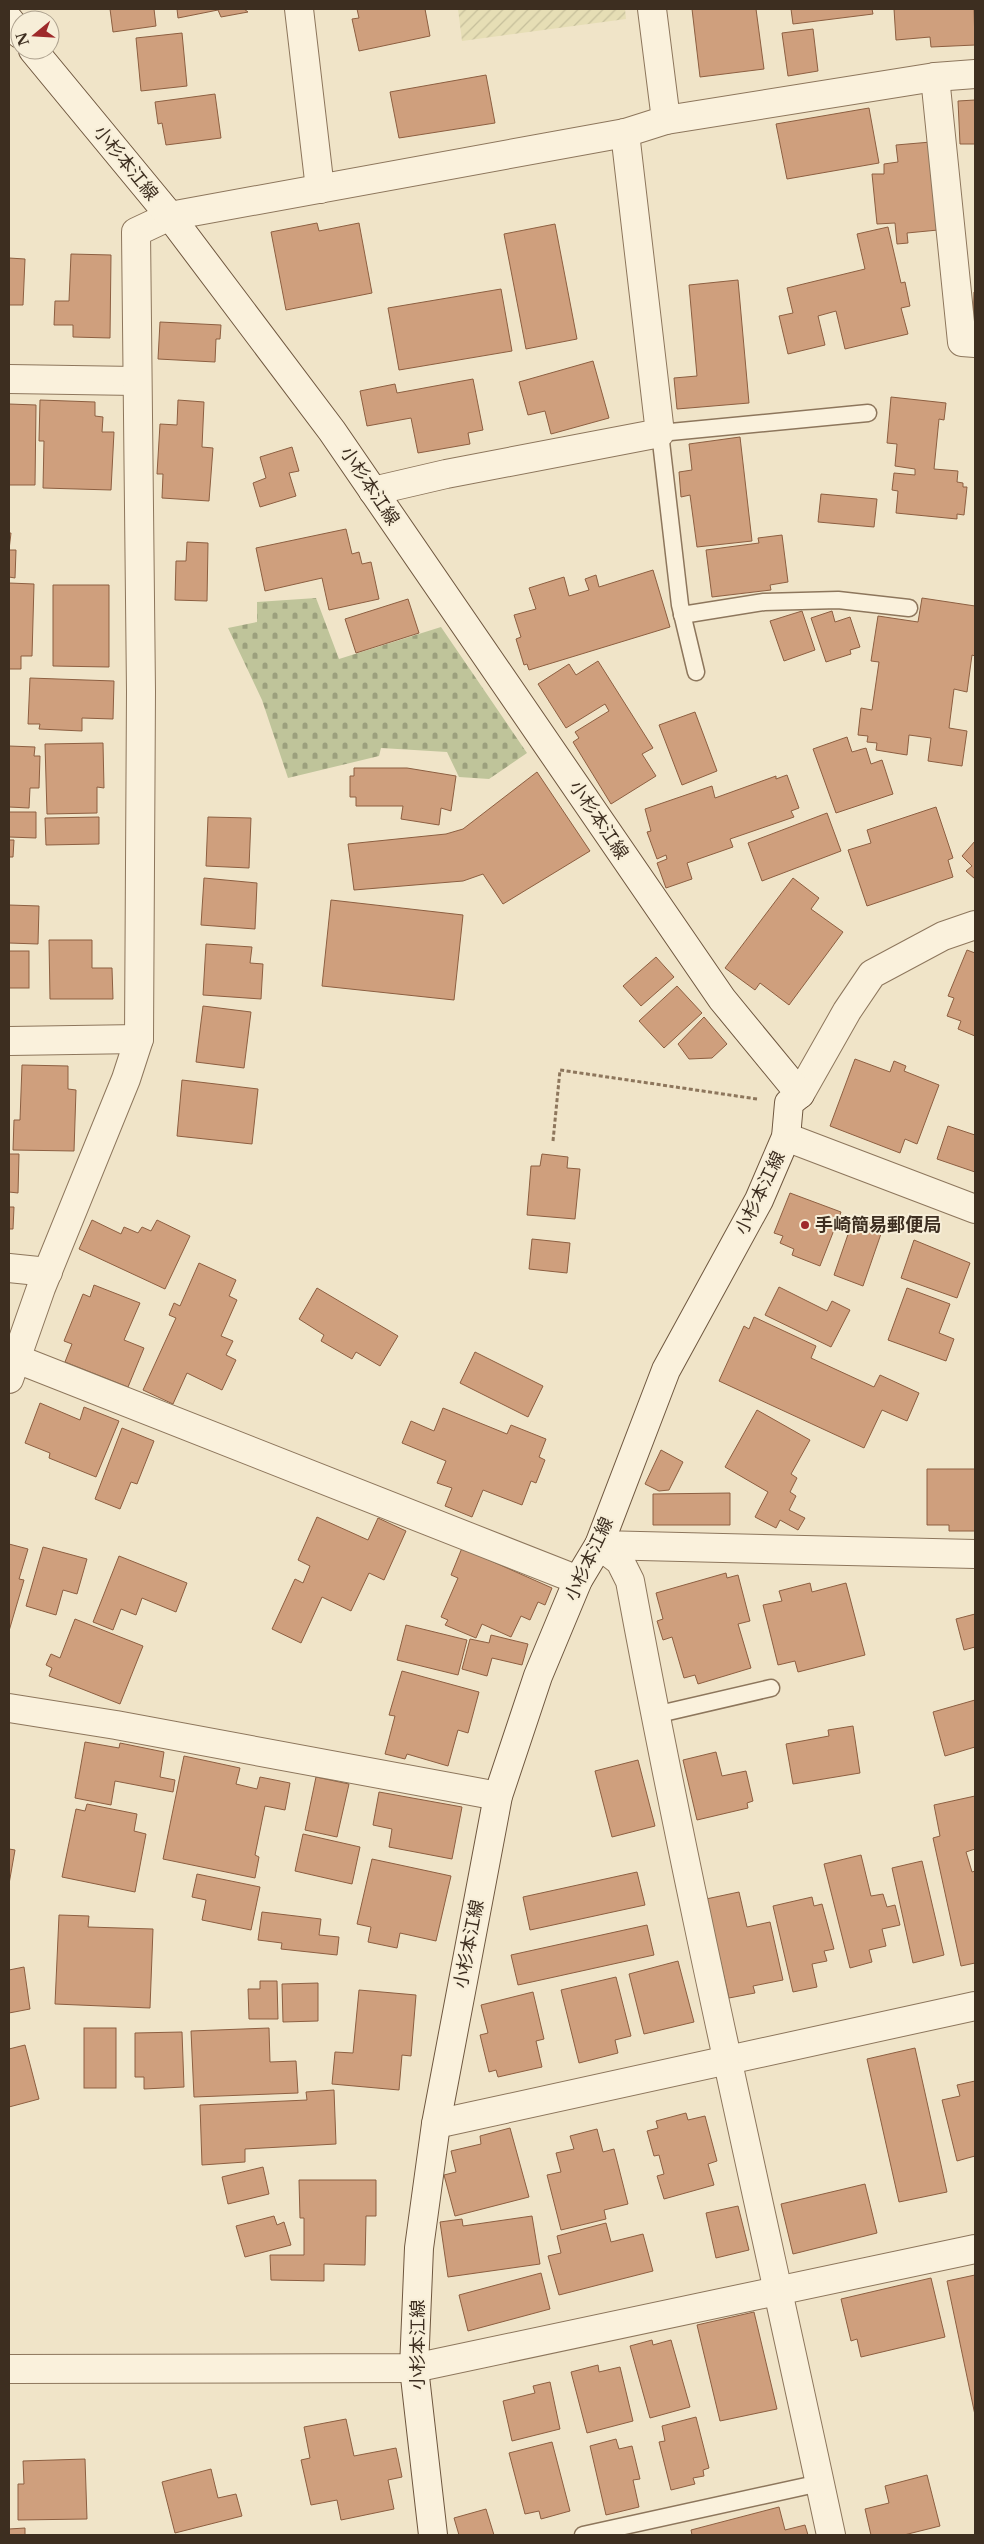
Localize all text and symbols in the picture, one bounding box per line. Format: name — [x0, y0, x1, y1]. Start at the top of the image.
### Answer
north arrow — [10, 10, 60, 60]
text: N — [12, 30, 33, 48]
street label: 小杉本江線 — [89, 121, 163, 205]
street label: 小杉本江線 — [336, 443, 404, 529]
street label: 小杉本江線 — [565, 777, 633, 863]
street label: 小杉本江線 — [730, 1148, 790, 1238]
place label: 手崎簡易郵便局 — [815, 1214, 941, 1236]
marker: 手崎簡易郵便局 — [799, 1219, 811, 1231]
street label: 小杉本江線 — [560, 1514, 618, 1604]
street label: 小杉本江線 — [450, 1898, 488, 1990]
street label: 小杉本江線 — [407, 2300, 429, 2390]

